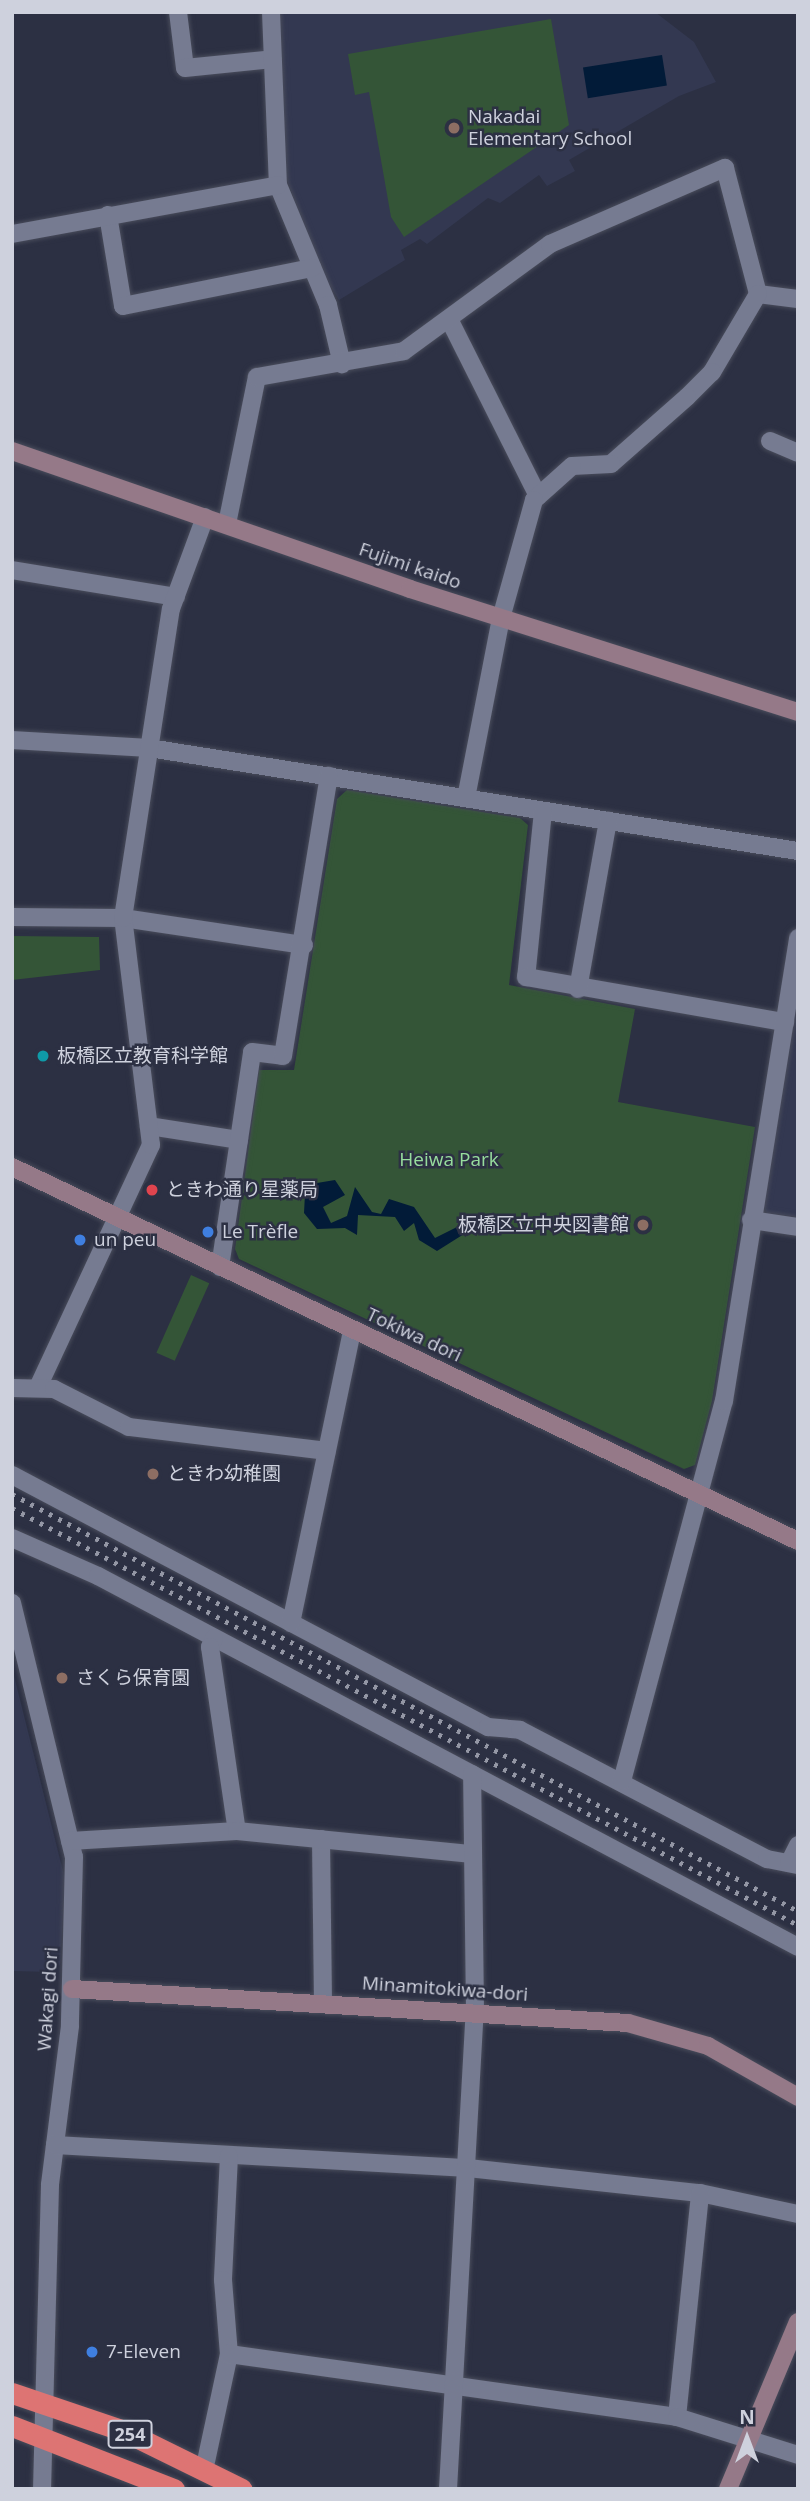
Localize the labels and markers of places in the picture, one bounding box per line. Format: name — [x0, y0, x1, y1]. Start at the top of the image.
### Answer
place label: Nakadai Elementary School — [468, 106, 632, 150]
marker: Nakadai Elementary School — [446, 120, 462, 136]
place label: 板橋区立教育科学館 — [57, 1045, 228, 1067]
marker: 板橋区立教育科学館 — [35, 1048, 51, 1064]
place label: ときわ通り星薬局 — [166, 1179, 318, 1201]
marker: ときわ通り星薬局 — [144, 1182, 160, 1198]
place label: 板橋区立中央図書館 — [458, 1214, 629, 1236]
marker: 板橋区立中央図書館 — [635, 1217, 651, 1233]
place label: Le Trèfle — [222, 1221, 298, 1243]
marker: Le Trèfle — [200, 1224, 216, 1240]
place label: un peu — [94, 1229, 156, 1251]
marker: un peu — [72, 1232, 88, 1248]
place label: ときわ幼稚園 — [167, 1463, 281, 1485]
marker: ときわ幼稚園 — [145, 1466, 161, 1482]
place label: さくら保育園 — [76, 1667, 190, 1689]
marker: さくら保育園 — [54, 1670, 70, 1686]
place label: 7-Eleven — [106, 2341, 181, 2363]
marker: 7-Eleven — [84, 2344, 100, 2360]

